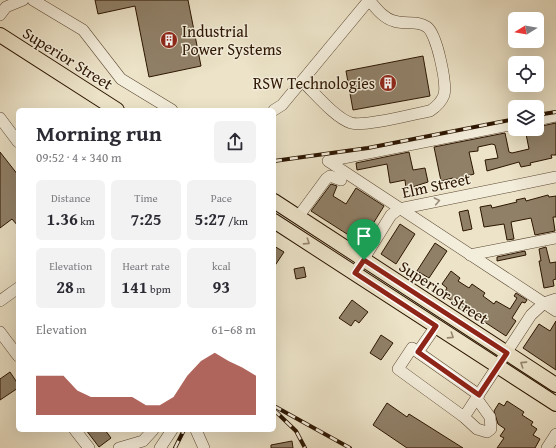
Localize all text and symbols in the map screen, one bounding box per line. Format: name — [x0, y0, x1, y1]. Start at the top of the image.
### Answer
north arrow — [508, 12, 544, 48]
map controls — [508, 12, 544, 136]
place label: Industrial Power Systems — [182, 19, 282, 61]
street label: Superior Street — [18, 21, 118, 96]
building icon: Industrial Power Systems — [159, 30, 179, 50]
button: locate — [508, 56, 544, 92]
place label: RSW Technologies — [253, 71, 375, 95]
building icon: RSW Technologies — [378, 73, 398, 93]
button: layers — [508, 100, 544, 136]
text: Morning run — [36, 117, 162, 149]
button: share — [214, 121, 256, 163]
text: 09:52 · 4 × 340 m — [36, 148, 122, 167]
street label: Elm Street — [399, 166, 473, 204]
text: Distance — [51, 190, 90, 206]
text: Time — [134, 190, 158, 206]
text: Pace — [211, 190, 232, 206]
one-way arrow — [434, 197, 440, 206]
text: 1.36 — [47, 206, 78, 231]
text: 7:25 — [130, 206, 162, 231]
text: 5:27 — [195, 206, 226, 231]
text: km — [78, 213, 95, 229]
text: /km — [226, 213, 248, 229]
pin — [347, 219, 381, 260]
icon: arrive — [353, 225, 375, 247]
one-way arrow — [303, 237, 310, 245]
street label: Superior Street — [395, 254, 494, 330]
text: Elevation — [49, 258, 92, 274]
text: Heart rate — [122, 258, 170, 274]
text: kcal — [212, 258, 231, 274]
text: 28 — [56, 274, 74, 299]
text: 141 — [121, 274, 148, 299]
text: 93 — [213, 274, 230, 299]
text: m — [74, 281, 85, 297]
text: bpm — [148, 281, 171, 297]
text: Elevation — [36, 320, 87, 339]
text: 61–68 m — [211, 320, 256, 339]
one-way arrow — [447, 331, 454, 339]
one-way arrow — [520, 361, 527, 369]

